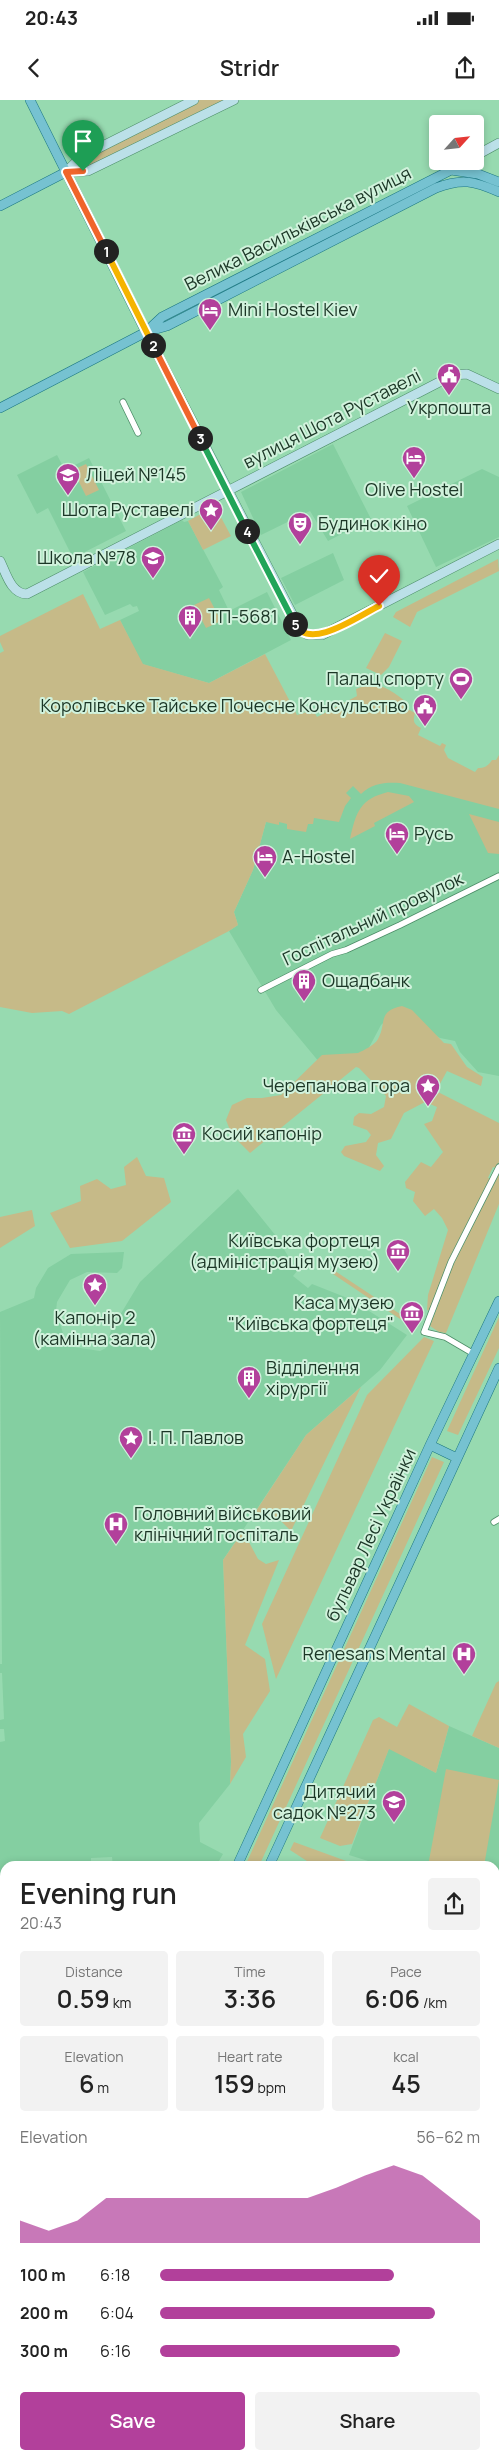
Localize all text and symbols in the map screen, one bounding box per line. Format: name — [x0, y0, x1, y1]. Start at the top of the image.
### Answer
text: 20:43 — [25, 5, 78, 31]
text: Stridr — [220, 53, 279, 83]
icon: back — [20, 54, 48, 82]
icon: share — [451, 54, 479, 82]
north arrow — [429, 115, 484, 170]
map controls — [429, 115, 484, 170]
pin — [62, 120, 104, 171]
icon: arrive — [69, 127, 97, 155]
street label: Велика Васильківська вулиця — [180, 160, 415, 296]
pin: 1 — [94, 238, 118, 264]
text: 1 — [103, 242, 110, 261]
hotel icon: Mini Hostel Kiev — [197, 297, 223, 331]
place label: Mini Hostel Kiev — [228, 297, 358, 321]
pin: 2 — [140, 332, 166, 358]
text: 2 — [149, 336, 158, 355]
public building icon: Укрпошта — [436, 362, 462, 396]
street label: вулиця Шота Руставелі — [239, 363, 424, 473]
place label: Укрпошта — [407, 395, 491, 419]
pin: 3 — [188, 426, 212, 450]
text: 3 — [196, 429, 205, 448]
hotel icon: Olive Hostel — [401, 445, 427, 479]
school or university icon: Ліцей №145 — [55, 462, 81, 496]
place label: Ліцей №145 — [86, 462, 186, 486]
place label: Olive Hostel — [365, 477, 463, 501]
place label: Шота Руставелі — [62, 497, 194, 521]
place icon: Шота Руставелі — [198, 497, 224, 531]
theatre icon: Будинок кіно — [287, 511, 313, 545]
place label: Будинок кіно — [318, 511, 427, 535]
pin: 4 — [234, 518, 260, 544]
text: 4 — [243, 522, 252, 541]
place label: Школа №78 — [37, 545, 136, 569]
school or university icon: Школа №78 — [140, 545, 166, 579]
pin — [358, 555, 400, 606]
icon: check — [365, 562, 393, 590]
building icon: ТП-5681 — [177, 604, 203, 638]
place label: ТП-5681 — [208, 604, 278, 628]
pin: 5 — [282, 612, 308, 636]
text: 5 — [291, 615, 300, 634]
place label: Палац спорту — [326, 666, 444, 690]
sports icon: Палац спорту — [448, 666, 474, 700]
place label: Королівське Тайське Почесне Консульство — [40, 693, 408, 717]
public building icon: Королівське Тайське Почесне Консульство — [412, 693, 438, 727]
hotel icon: Русь — [384, 821, 410, 855]
place label: Русь — [414, 821, 454, 845]
hotel icon: A-Hostel — [252, 844, 278, 878]
place label: A-Hostel — [282, 844, 355, 868]
street label: Госпітальний провулок — [278, 865, 468, 971]
building icon: Ощадбанк — [291, 968, 317, 1002]
place label: Ощадбанк — [322, 968, 411, 992]
place label: Черепанова гора — [262, 1073, 410, 1097]
place icon: Черепанова гора — [415, 1073, 441, 1107]
museum icon: Косий капонір — [171, 1121, 197, 1155]
place label: Косий капонір — [202, 1121, 322, 1145]
place label: Київська фортеця (адміністрація музею) — [189, 1228, 380, 1273]
museum icon: Київська фортеця (адміністрація музею) — [385, 1238, 411, 1272]
place icon: Капонір 2 (камінна зала) — [82, 1272, 108, 1306]
place label: Каса музею "Київська фортеця" — [228, 1290, 394, 1335]
museum icon: Каса музею "Київська фортеця" — [399, 1300, 425, 1334]
place label: Капонір 2 (камінна зала) — [33, 1305, 157, 1350]
place label: Відділення хірургії — [266, 1355, 359, 1400]
building icon: Відділення хірургії — [236, 1365, 262, 1399]
place icon: І. П. Павлов — [118, 1425, 144, 1459]
place label: І. П. Павлов — [148, 1425, 244, 1449]
street label: бульвар Лесі Українки — [319, 1444, 421, 1625]
place label: Головний військовий клінічний госпіталь — [134, 1501, 311, 1546]
hospital icon: Головний військовий клінічний госпіталь — [103, 1511, 129, 1545]
place label: Renesans Mental — [303, 1641, 446, 1665]
hospital icon: Renesans Mental — [451, 1641, 477, 1675]
place label: Дитячий садок №273 — [273, 1779, 376, 1824]
school or university icon: Дитячий садок №273 — [381, 1789, 407, 1823]
text: Evening run — [20, 1874, 177, 1912]
button: share — [428, 1878, 480, 1930]
text: 20:43 — [20, 1912, 62, 1934]
text: Distance — [65, 1962, 123, 1981]
text: Time — [234, 1962, 266, 1981]
text: Pace — [390, 1962, 422, 1981]
text: 0.59 — [57, 1981, 110, 2016]
text: 3:36 — [224, 1981, 276, 2016]
text: 6:06 — [365, 1981, 420, 2016]
text: km — [110, 1993, 131, 2012]
text: /km — [420, 1993, 447, 2012]
text: Elevation — [64, 2047, 124, 2066]
text: Heart rate — [218, 2047, 282, 2066]
text: kcal — [393, 2047, 419, 2066]
text: 6 — [79, 2066, 94, 2101]
text: 159 — [214, 2066, 255, 2101]
text: 45 — [391, 2066, 421, 2101]
text: m — [94, 2078, 109, 2097]
text: bpm — [255, 2078, 286, 2097]
text: Elevation — [20, 2126, 88, 2148]
text: 56–62 m — [416, 2126, 480, 2148]
text: 100 m — [20, 2264, 66, 2286]
text: 6:18 — [100, 2264, 130, 2286]
text: 200 m — [20, 2302, 68, 2324]
text: 6:04 — [100, 2302, 134, 2324]
text: 300 m — [20, 2340, 68, 2362]
text: 6:16 — [100, 2340, 131, 2362]
button: Save — [20, 2392, 245, 2450]
button: Share — [255, 2392, 480, 2450]

